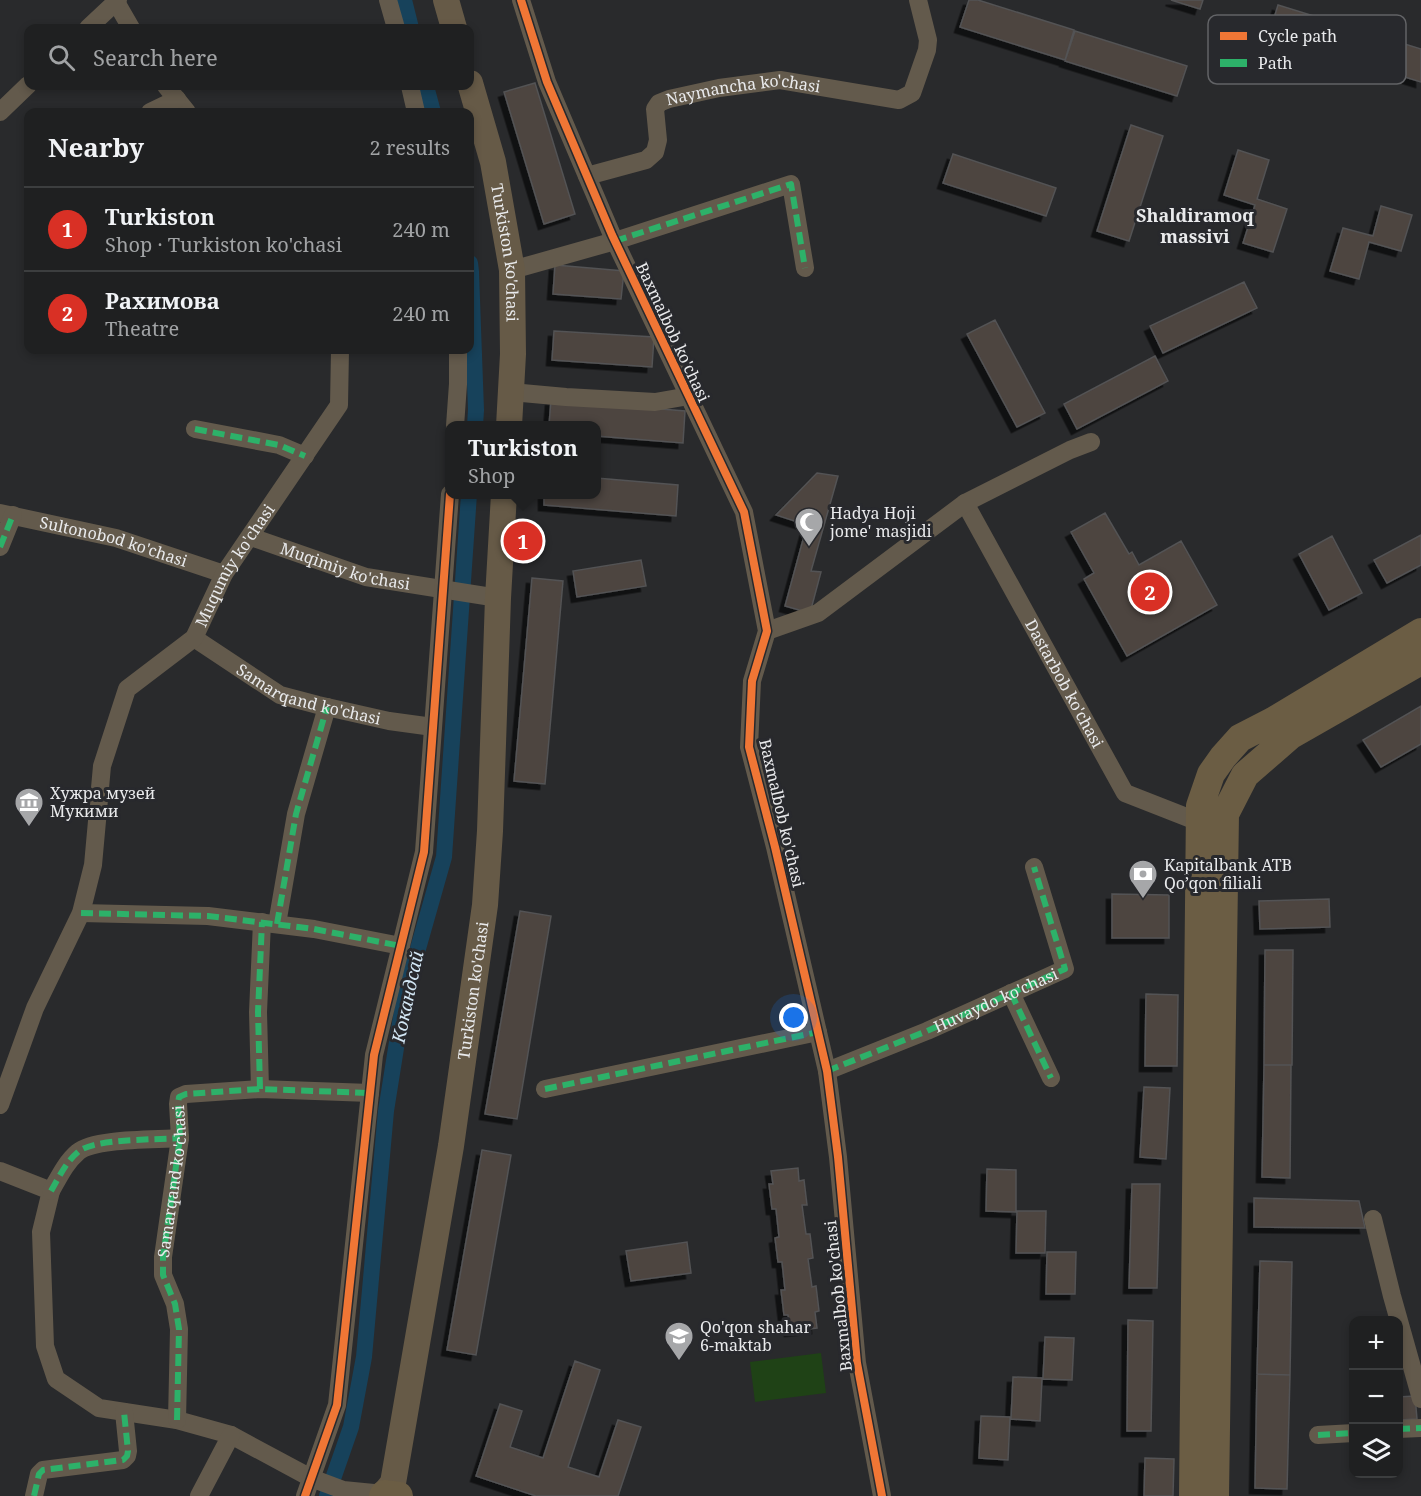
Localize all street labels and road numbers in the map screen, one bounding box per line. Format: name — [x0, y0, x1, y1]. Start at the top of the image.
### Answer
street label: Naymancha ko'chasi — [664, 69, 822, 110]
street label: Turkiston ko'chasi — [486, 182, 524, 322]
street label: Baxmalbob ko'chasi — [631, 259, 715, 405]
street label: Muqumiy ko'chasi — [190, 500, 279, 630]
street label: Sultonobod ko'chasi — [38, 511, 190, 572]
street label: Muqimiy ko'chasi — [277, 537, 412, 595]
street label: Dastarbob ko'chasi — [1020, 615, 1109, 752]
street label: Samarqand ko'chasi — [232, 658, 383, 730]
street label: Baxmalbob ko'chasi — [754, 737, 810, 889]
street label: Turkiston ko'chasi — [452, 920, 494, 1061]
street label: Huvaydo ko'chasi — [930, 963, 1061, 1038]
street label: Samarqand ko'chasi — [152, 1105, 191, 1259]
street label: Baxmalbob ko'chasi — [819, 1219, 857, 1373]

